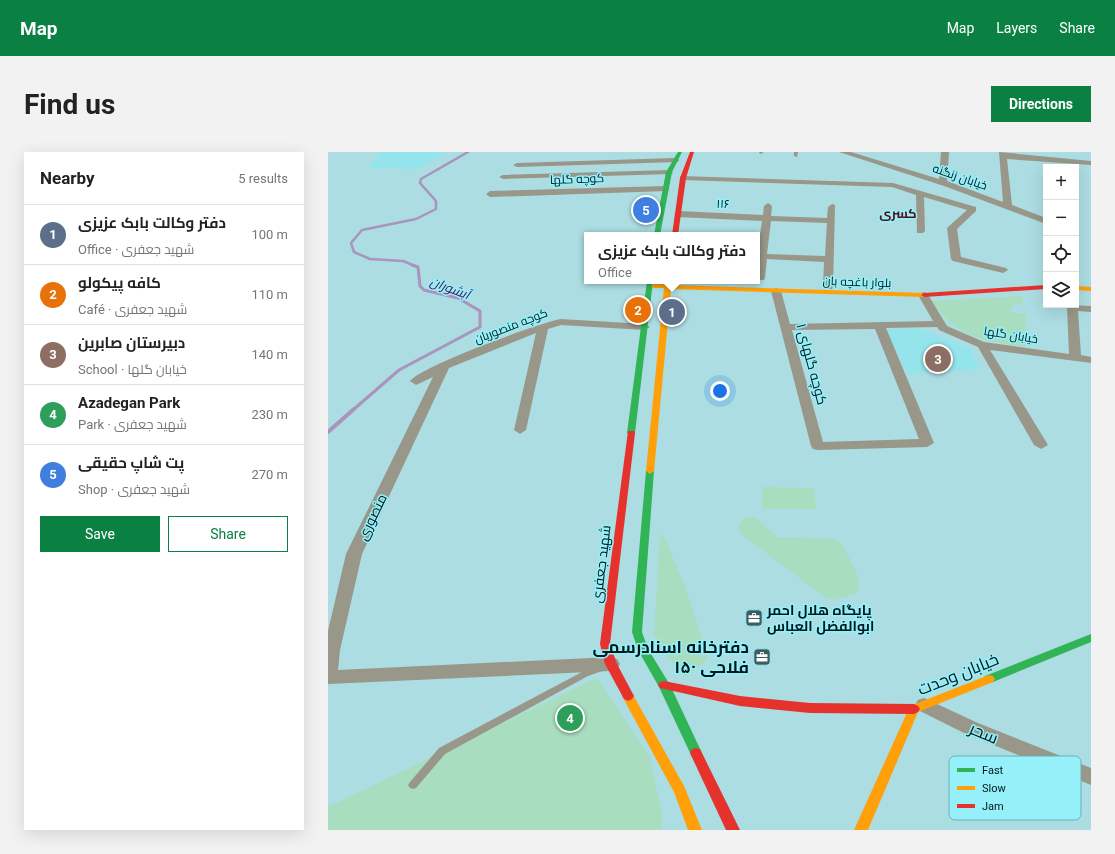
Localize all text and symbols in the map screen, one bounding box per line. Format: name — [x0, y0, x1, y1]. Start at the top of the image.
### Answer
text: Map — [20, 17, 58, 40]
text: Map — [947, 20, 974, 36]
text: Layers — [996, 20, 1037, 36]
text: Share — [1059, 20, 1095, 36]
button: Directions — [991, 86, 1091, 122]
text: Find us — [24, 88, 115, 121]
street label: خیابان زنگنه — [931, 161, 989, 193]
map controls — [1043, 164, 1079, 308]
button: + — [1043, 164, 1079, 200]
text: Nearby — [40, 168, 95, 188]
text: 5 results — [238, 171, 288, 186]
street label: کوچه گلها — [550, 171, 604, 189]
pin: 5 — [633, 195, 659, 225]
street label: ۱۱۶ — [716, 197, 730, 211]
button: − — [1043, 200, 1079, 236]
district label: کسری — [879, 206, 917, 221]
text: دفتر وکالت بابک عزیزی — [78, 214, 226, 232]
text: 1 — [49, 227, 57, 242]
text: 100 m — [251, 227, 288, 242]
popup — [584, 232, 760, 284]
button: locate — [1043, 236, 1079, 272]
text: Office · شهید جعفری — [78, 242, 194, 257]
text: دفتر وکالت بابک عزیزی — [598, 242, 746, 260]
text: Office — [598, 265, 632, 280]
button: layers — [1043, 272, 1079, 308]
text: کافه پیکولو — [78, 274, 161, 292]
water label: آبشوران — [428, 274, 474, 304]
street label: بلوار باغچه بان — [822, 274, 892, 292]
text: 2 — [49, 287, 57, 302]
text: 110 m — [251, 287, 288, 302]
pin: 2 — [625, 295, 651, 325]
pin: 1 — [659, 297, 685, 327]
text: Café · شهید جعفری — [78, 302, 187, 317]
street label: کوچه منصوریان — [472, 306, 550, 348]
street label: کوچه گلهای ۱ — [792, 322, 831, 407]
street label: خیابان گلها — [983, 324, 1039, 346]
text: دبیرستان صابرین — [78, 334, 185, 352]
pin: 3 — [925, 344, 951, 374]
text: 3 — [49, 347, 57, 362]
text: 140 m — [251, 347, 288, 362]
text: School · خیابان گلها — [78, 362, 187, 377]
your location — [710, 381, 730, 401]
text: Azadegan Park — [78, 394, 180, 412]
text: 4 — [49, 407, 57, 422]
text: 230 m — [251, 407, 288, 422]
text: Park · شهید جعفری — [78, 417, 187, 432]
text: پت شاپ حقیقی — [78, 454, 184, 472]
text: 5 — [49, 467, 57, 482]
text: 270 m — [251, 467, 288, 482]
text: Shop · شهید جعفری — [78, 482, 190, 497]
street label: منصوری — [354, 491, 390, 543]
button: Save — [40, 516, 160, 552]
button: Share — [168, 516, 288, 552]
street label: شهید جعفری — [588, 524, 614, 604]
place label: پایگاه هلال احمر ابوالفضل العباس — [766, 602, 874, 635]
office icon: پایگاه هلال احمر ابوالفضل العباس — [744, 608, 764, 628]
place label: دفترخانه اسنادرسمی ۱۵۰ فلاحی — [592, 637, 749, 677]
office icon: دفترخانه اسنادرسمی ۱۵۰ فلاحی — [752, 647, 772, 667]
street label: خیابان وحدت — [914, 649, 1002, 700]
pin: 4 — [557, 703, 583, 733]
street label: سحر — [965, 718, 1001, 749]
legend — [949, 756, 1081, 820]
text: Fast — [982, 764, 1004, 777]
text: Slow — [982, 782, 1006, 795]
text: Jam — [982, 800, 1004, 813]

